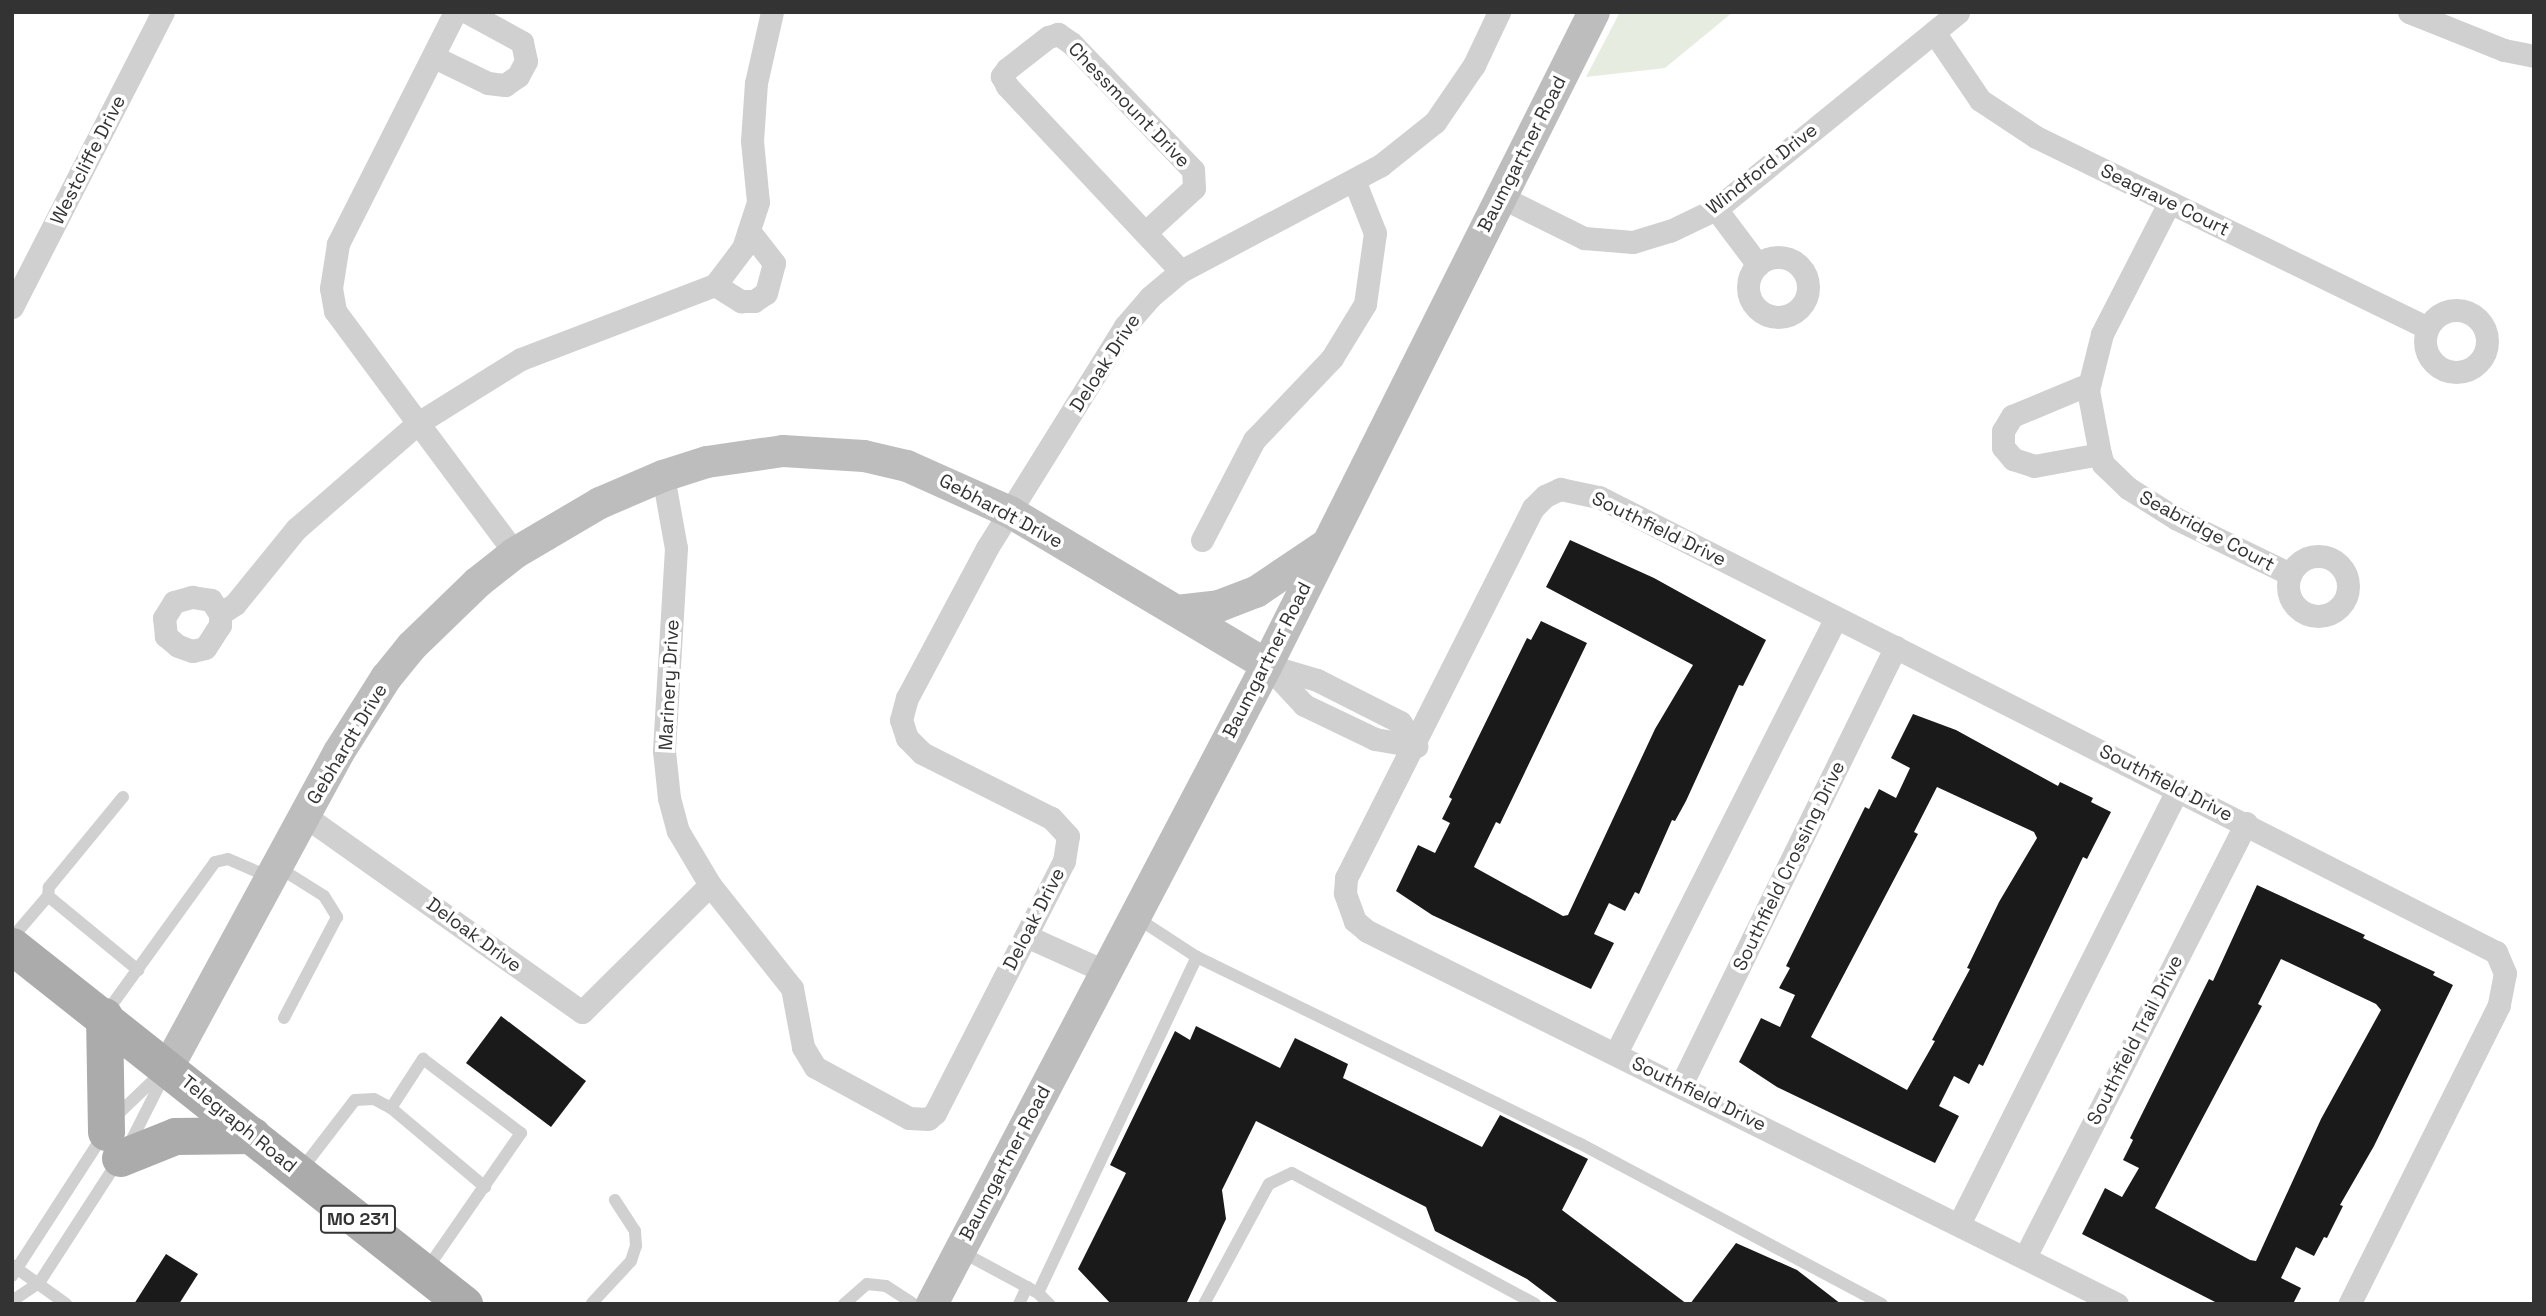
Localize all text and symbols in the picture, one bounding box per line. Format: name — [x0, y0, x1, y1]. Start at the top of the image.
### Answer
street label: Chessmount Drive — [1063, 38, 1195, 172]
street label: Baumgartner Road — [1473, 72, 1571, 236]
street label: Westcliffe Drive — [46, 91, 130, 229]
street label: Windford Drive — [1702, 119, 1822, 219]
street label: Seagrave Court — [2097, 159, 2233, 241]
street label: Deloak Drive — [1065, 310, 1145, 416]
street label: Gebhardt Drive — [935, 469, 1067, 553]
street label: Seabridge Court — [2135, 486, 2279, 576]
street label: Southfield Drive — [1588, 487, 1730, 571]
street label: Baumgartner Road — [1218, 578, 1316, 742]
street label: Marinery Drive — [654, 619, 684, 751]
street label: Gebhardt Drive — [302, 680, 392, 808]
street label: Southfield Drive — [2096, 740, 2236, 826]
street label: Southfield Crossing Drive — [1728, 757, 1850, 975]
street label: Deloak Drive — [998, 864, 1070, 974]
street label: Deloak Drive — [422, 893, 526, 977]
street label: Southfield Trail Drive — [2082, 951, 2188, 1129]
street label: Southfield Drive — [1628, 1052, 1770, 1136]
street label: Telegraph Road — [177, 1071, 301, 1177]
street label: Baumgartner Road — [955, 1082, 1055, 1244]
road number: MO 231 — [320, 1204, 396, 1234]

